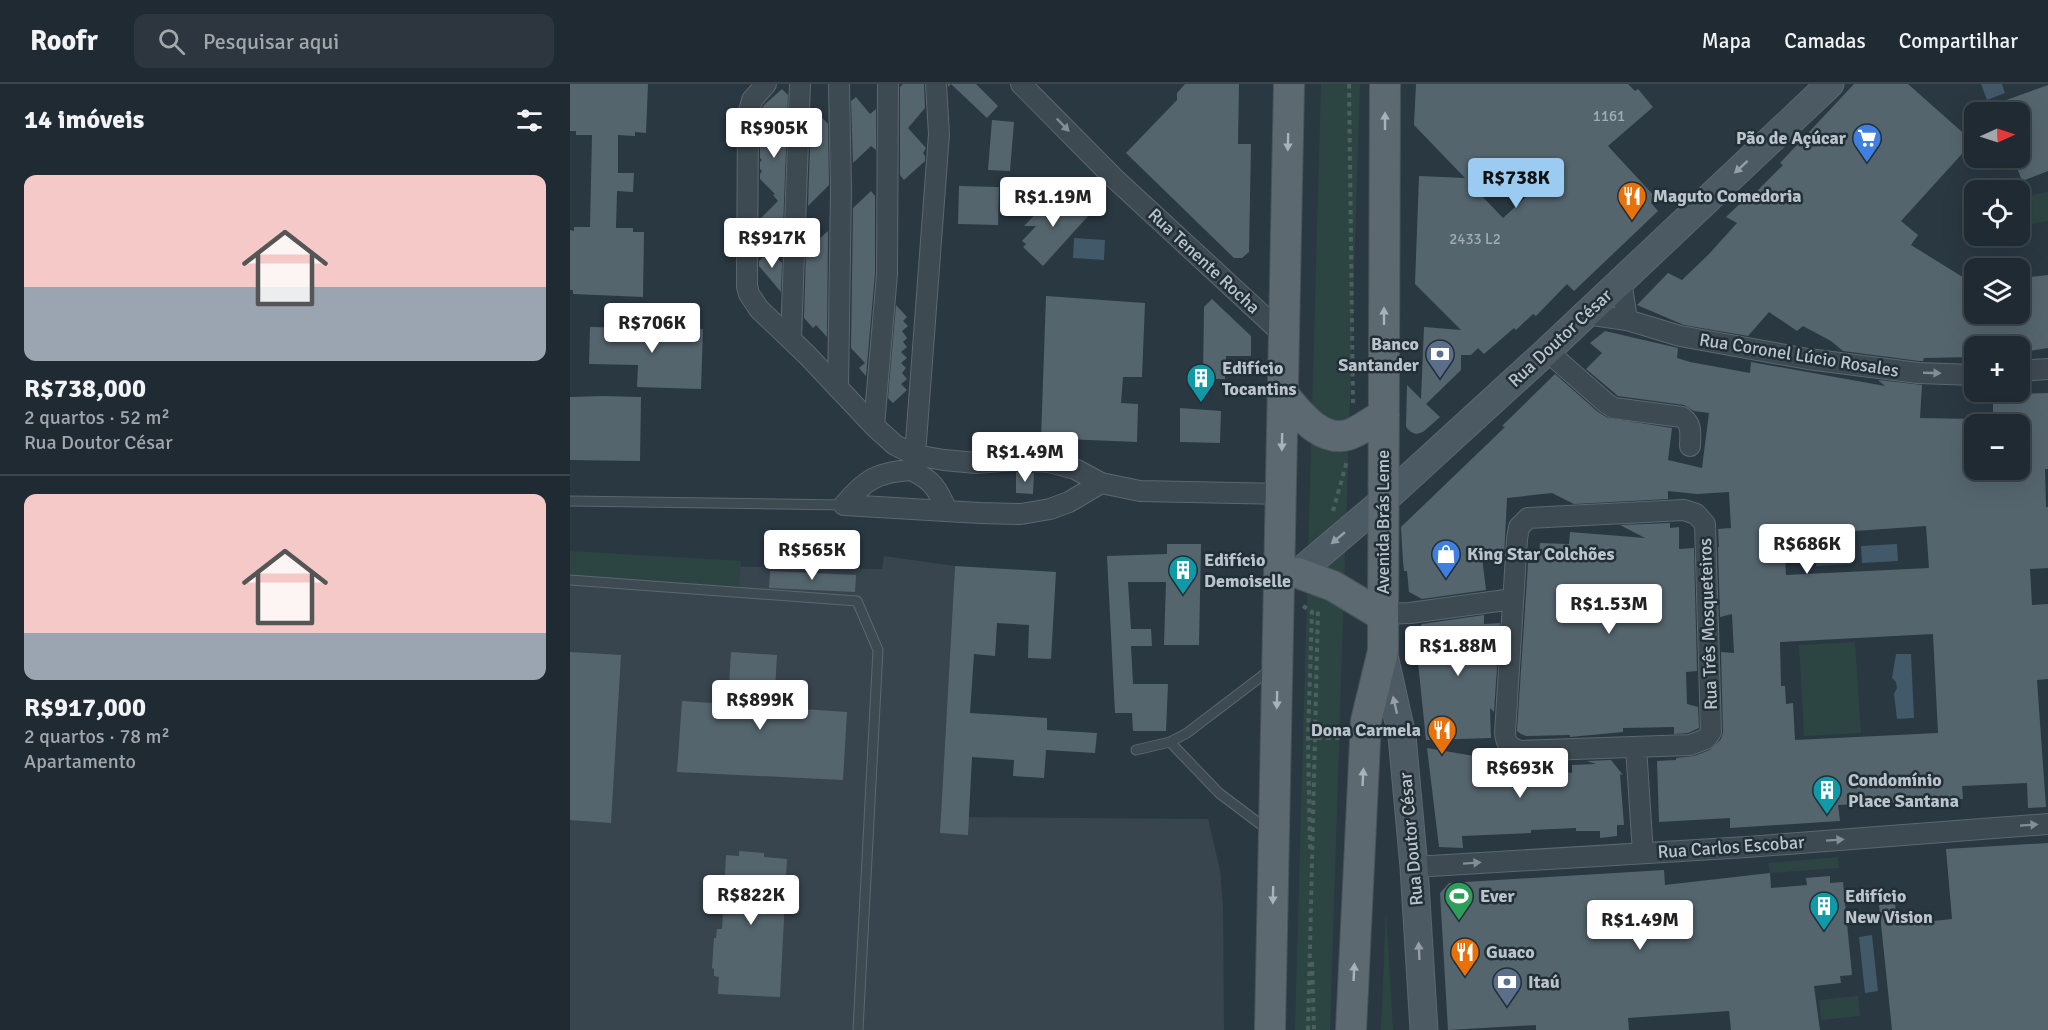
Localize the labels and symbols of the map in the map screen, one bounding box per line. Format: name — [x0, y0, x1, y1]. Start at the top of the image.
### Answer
north arrow — [1964, 102, 2030, 168]
house number: 1161 — [1593, 107, 1625, 125]
pin: R$905K — [725, 108, 823, 159]
one-way arrow — [1380, 112, 1390, 131]
one-way arrow — [1056, 118, 1070, 133]
supermarket icon: Pão de Açúcar — [1851, 122, 1883, 164]
place label: Pão de Açúcar — [1736, 127, 1847, 149]
one-way arrow — [1283, 133, 1292, 152]
pin: R$738K — [1467, 158, 1565, 209]
one-way arrow — [1734, 160, 1749, 174]
pin: R$1.19M — [998, 177, 1108, 228]
restaurant icon: Maguto Comedoria — [1616, 180, 1648, 222]
place label: Maguto Comedoria — [1653, 185, 1802, 207]
street label: Rua Tenente Rocha — [1144, 204, 1264, 318]
pin: R$917K — [723, 218, 821, 269]
house number: 2433 L2 — [1449, 230, 1501, 248]
street label: Rua Doutor César — [1504, 284, 1617, 392]
pin: R$706K — [603, 303, 701, 354]
one-way arrow — [1379, 307, 1389, 326]
street label: Rua Coronel Lúcio Rosales — [1698, 328, 1900, 382]
place label: Banco Santander — [1338, 333, 1420, 376]
bank icon: Banco Santander — [1424, 338, 1456, 380]
place label: Edifício Tocantins — [1222, 357, 1297, 400]
building icon: Edifício Tocantins — [1185, 362, 1217, 404]
one-way arrow — [1923, 368, 1942, 378]
pin: R$1.49M — [970, 432, 1080, 483]
one-way arrow — [1277, 433, 1287, 452]
street label: Avenida Brás Leme — [1372, 450, 1394, 594]
pin: R$686K — [1758, 524, 1856, 575]
pin: R$565K — [763, 530, 861, 581]
one-way arrow — [1331, 531, 1346, 544]
street label: Rua Três Mosqueteiros — [1694, 537, 1722, 710]
shop icon: King Star Colchões — [1430, 538, 1462, 580]
place label: King Star Colchões — [1467, 543, 1614, 565]
place label: Edifício Demoiselle — [1204, 549, 1291, 592]
building icon: Edifício Demoiselle — [1167, 554, 1199, 596]
pin: R$1.53M — [1554, 584, 1664, 635]
pin: R$1.88M — [1403, 626, 1513, 677]
pin: R$899K — [711, 680, 809, 731]
one-way arrow — [1272, 691, 1282, 710]
one-way arrow — [1390, 695, 1399, 714]
restaurant icon: Dona Carmela — [1426, 714, 1458, 756]
place label: Dona Carmela — [1311, 719, 1421, 741]
pin: R$693K — [1471, 748, 1569, 799]
one-way arrow — [1358, 767, 1367, 786]
place label: Condomínio Place Santana — [1848, 769, 1959, 812]
street label: Rua Doutor César — [1394, 771, 1428, 907]
building icon: Condomínio Place Santana — [1811, 774, 1843, 816]
one-way arrow — [2020, 820, 2039, 830]
street label: Rua Carlos Escobar — [1657, 831, 1806, 863]
one-way arrow — [1825, 835, 1844, 845]
one-way arrow — [1463, 859, 1482, 868]
pin: R$822K — [702, 875, 800, 926]
sports icon: Ever — [1443, 880, 1475, 922]
place label: Ever — [1480, 885, 1515, 907]
place label: Edifício New Vision — [1845, 885, 1933, 928]
one-way arrow — [1268, 886, 1278, 905]
building icon: Edifício New Vision — [1808, 890, 1840, 932]
pin: R$1.49M — [1585, 900, 1695, 951]
restaurant icon: Guaco — [1449, 936, 1481, 978]
one-way arrow — [1414, 941, 1424, 960]
place label: Guaco — [1486, 941, 1535, 963]
one-way arrow — [1350, 962, 1359, 981]
bank icon: Itaú — [1491, 966, 1523, 1008]
place label: Itaú — [1528, 971, 1560, 993]

